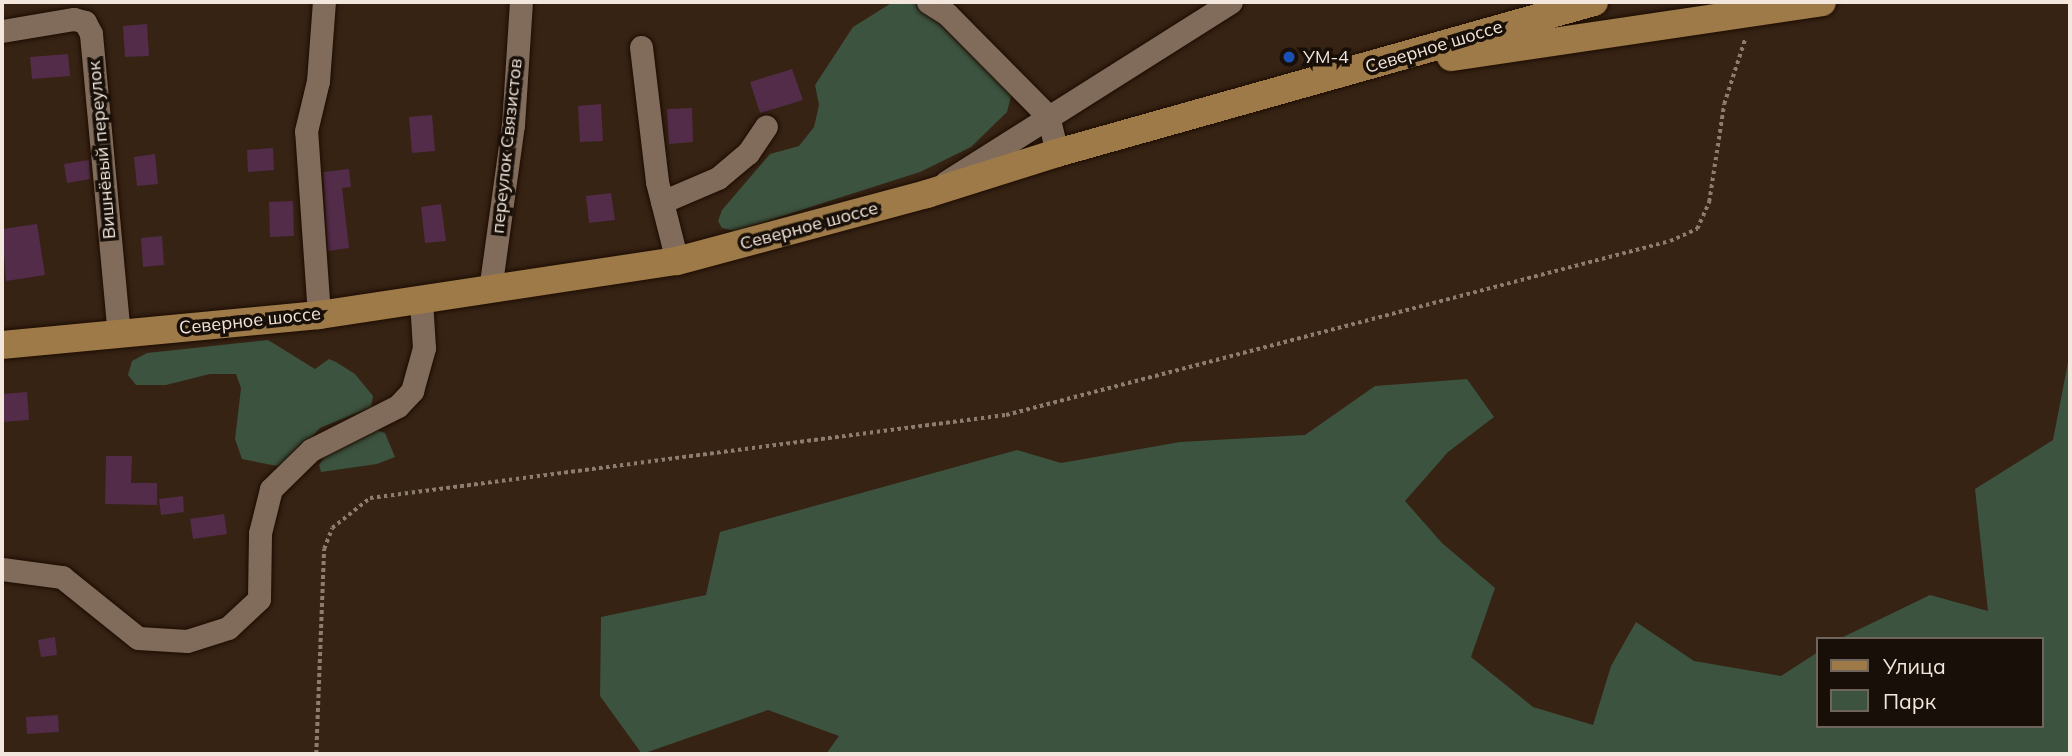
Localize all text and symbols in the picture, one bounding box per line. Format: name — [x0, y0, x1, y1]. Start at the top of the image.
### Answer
street label: Северное шоссе — [1363, 16, 1505, 78]
place label: УМ-4 — [1303, 46, 1349, 68]
marker: УМ-4 — [1281, 49, 1297, 65]
street label: переулок Связистов — [487, 57, 527, 235]
street label: Вишнёвый переулок — [83, 60, 121, 240]
street label: Северное шоссе — [737, 197, 881, 255]
street label: Северное шоссе — [178, 303, 322, 339]
legend — [1816, 637, 2044, 728]
text: Улица — [1883, 653, 1946, 679]
text: Парк — [1883, 688, 1936, 714]

